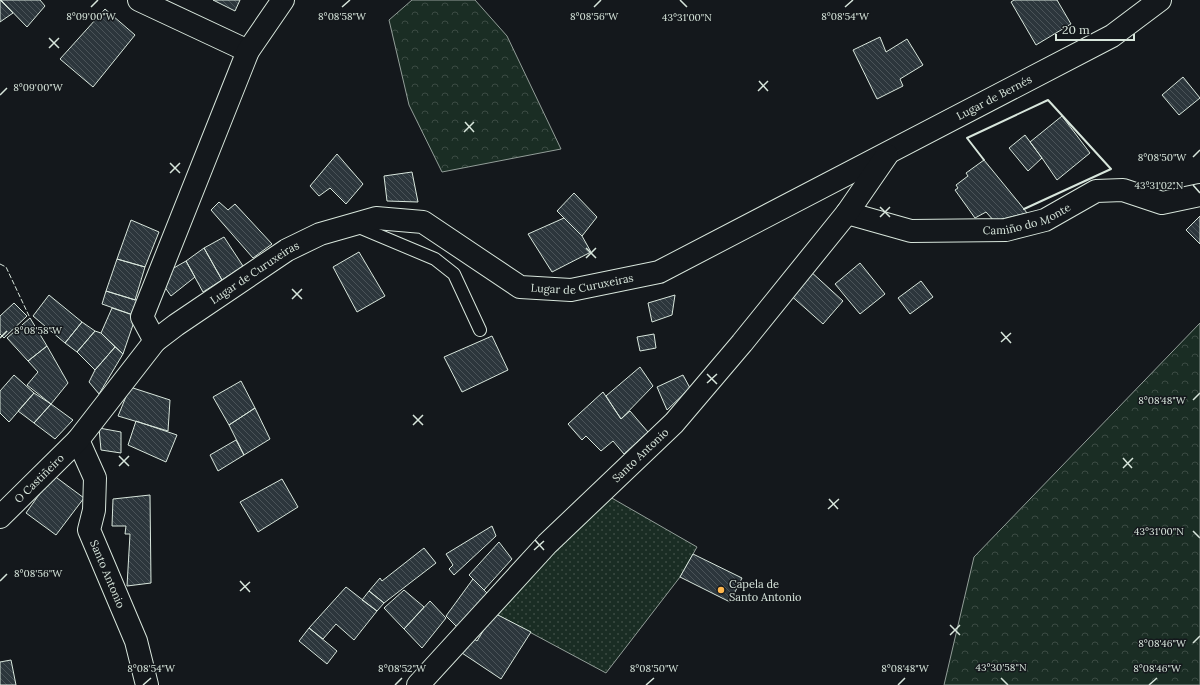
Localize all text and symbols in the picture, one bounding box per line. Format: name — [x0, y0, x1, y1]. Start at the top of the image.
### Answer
text: 8°09'00"W — [66, 10, 117, 23]
text: 8°08'58"W — [318, 10, 367, 23]
text: 8°08'56"W — [570, 10, 619, 23]
text: 8°08'54"W — [821, 10, 870, 23]
text: 43°31'00"N — [662, 11, 712, 24]
scale bar — [1056, 16, 1134, 42]
text: 20 m — [1062, 22, 1090, 37]
street label: Lugar de Bernés — [954, 72, 1034, 123]
text: 8°09'00"W — [13, 81, 64, 94]
text: 8°08'50"W — [1138, 151, 1187, 164]
text: 43°31'02"N — [1135, 179, 1184, 192]
street label: Camiño do Monte — [983, 200, 1073, 237]
street label: Lugar de Curuxeiras — [207, 238, 301, 307]
street label: Lugar de Curuxeiras — [530, 270, 635, 297]
text: 8°08'58"W — [14, 324, 63, 337]
text: 8°08'48"W — [1138, 394, 1187, 407]
street label: Santo Antonio — [609, 425, 671, 485]
street label: O Castiñeiro — [11, 451, 67, 506]
text: 43°31'00"N — [1134, 525, 1184, 538]
street label: Santo Antonio — [87, 538, 128, 610]
text: 8°08'56"W — [14, 567, 63, 580]
place label: Capela de Santo Antonio — [729, 577, 801, 604]
marker: Capela de Santo Antonio — [716, 585, 726, 595]
text: 8°08'46"W — [1138, 637, 1187, 650]
text: 43°30'58"N — [975, 661, 1027, 674]
text: 8°08'54"W — [127, 662, 176, 675]
text: 8°08'52"W — [378, 662, 427, 675]
text: 8°08'50"W — [630, 662, 679, 675]
text: 8°08'48"W — [881, 662, 930, 675]
text: 8°08'46"W — [1133, 662, 1182, 675]

